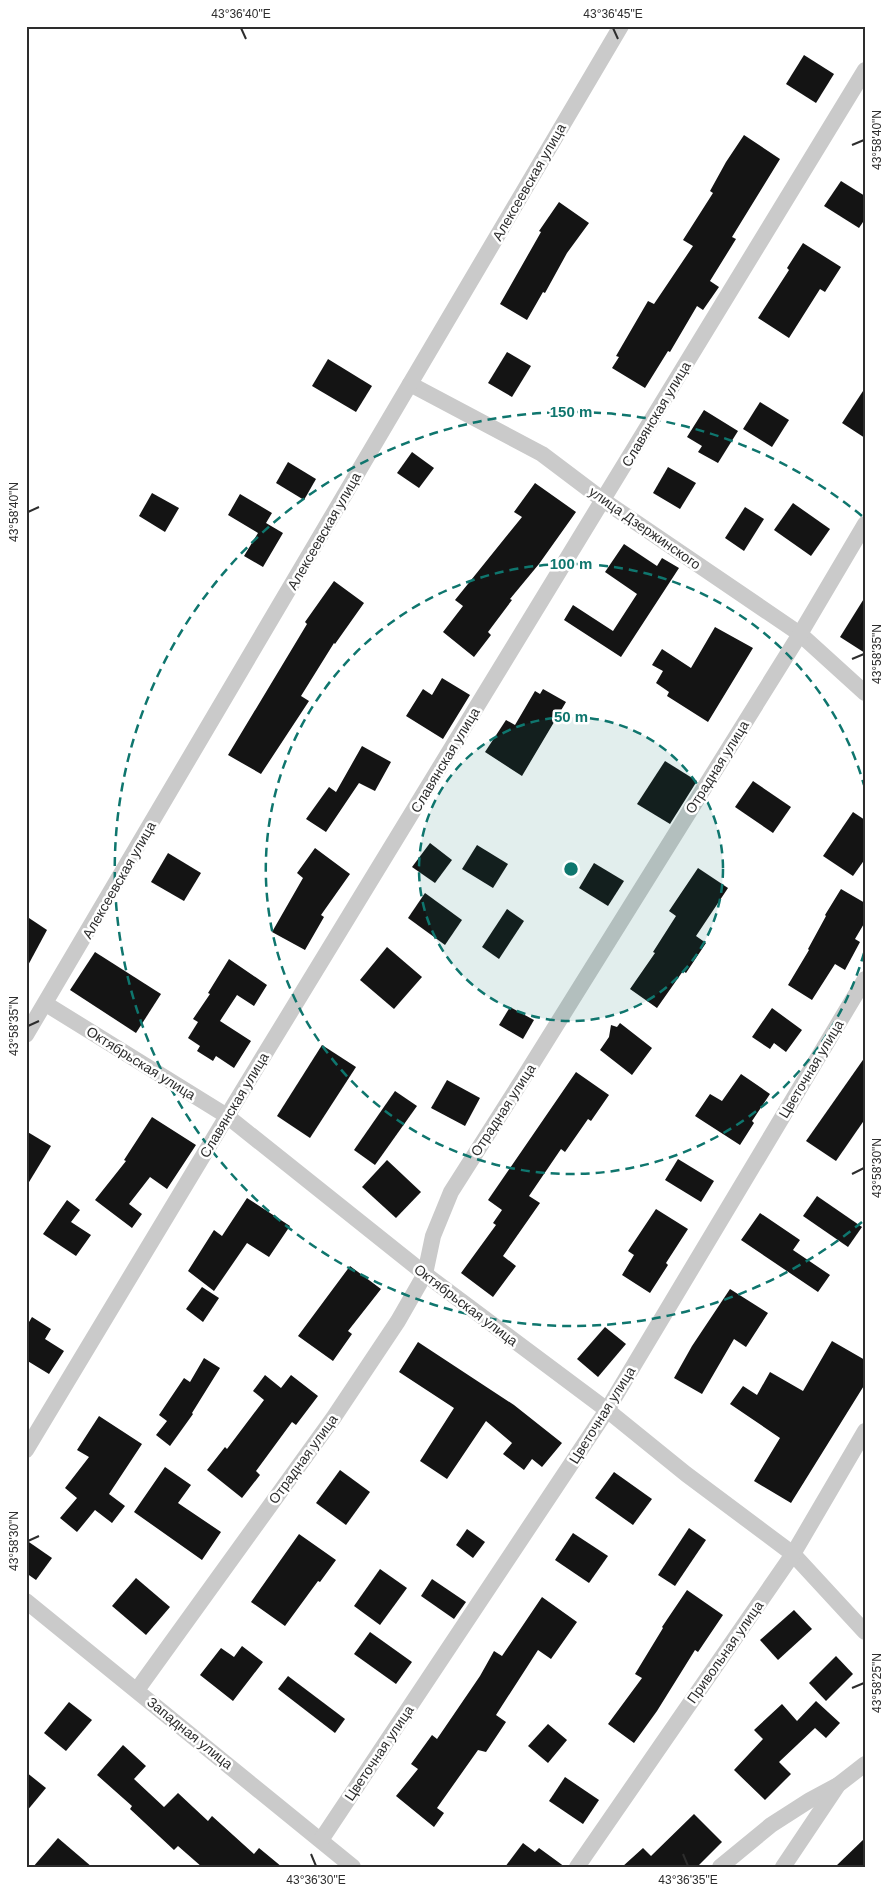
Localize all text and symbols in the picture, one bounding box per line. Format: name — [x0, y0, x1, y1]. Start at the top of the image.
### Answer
text: 43°36'40"E — [211, 7, 271, 21]
text: 43°36'45"E — [583, 7, 643, 21]
text: 43°58'40"N — [870, 110, 884, 170]
street label: Алексеевская улица — [489, 120, 569, 243]
street label: Славянская улица — [618, 358, 694, 469]
text: 150 m — [550, 403, 592, 420]
street label: Алексеевская улица — [284, 469, 364, 592]
text: 43°58'40"N — [7, 482, 21, 542]
street label: улица Дзержинского — [586, 483, 704, 573]
text: 100 m — [550, 555, 592, 572]
text: 43°58'35"N — [870, 624, 884, 684]
street label: Славянская улица — [407, 704, 483, 815]
text: 50 m — [554, 708, 588, 725]
street label: Отрадная улица — [682, 717, 752, 816]
street label: Алексеевская улица — [79, 818, 159, 941]
centre of rings — [562, 860, 580, 878]
text: 43°58'35"N — [7, 996, 21, 1056]
street label: Цветочная улица — [775, 1017, 847, 1121]
street label: Октябрьская улица — [84, 1023, 199, 1103]
street label: Славянская улица — [196, 1049, 272, 1160]
street label: Отрадная улица — [467, 1061, 539, 1159]
text: 43°58'30"N — [870, 1138, 884, 1198]
street label: Октябрьская улица — [411, 1261, 521, 1349]
street label: Цветочная улица — [566, 1363, 638, 1467]
street label: Отрадная улица — [265, 1411, 341, 1507]
text: 43°58'30"N — [7, 1511, 21, 1571]
street label: Привольная улица — [684, 1598, 766, 1706]
text: 43°58'25"N — [870, 1653, 884, 1713]
street label: Западная улица — [144, 1694, 236, 1772]
street label: Цветочная улица — [341, 1702, 417, 1804]
text: 43°36'30"E — [286, 1873, 346, 1887]
text: 43°36'35"E — [658, 1873, 718, 1887]

